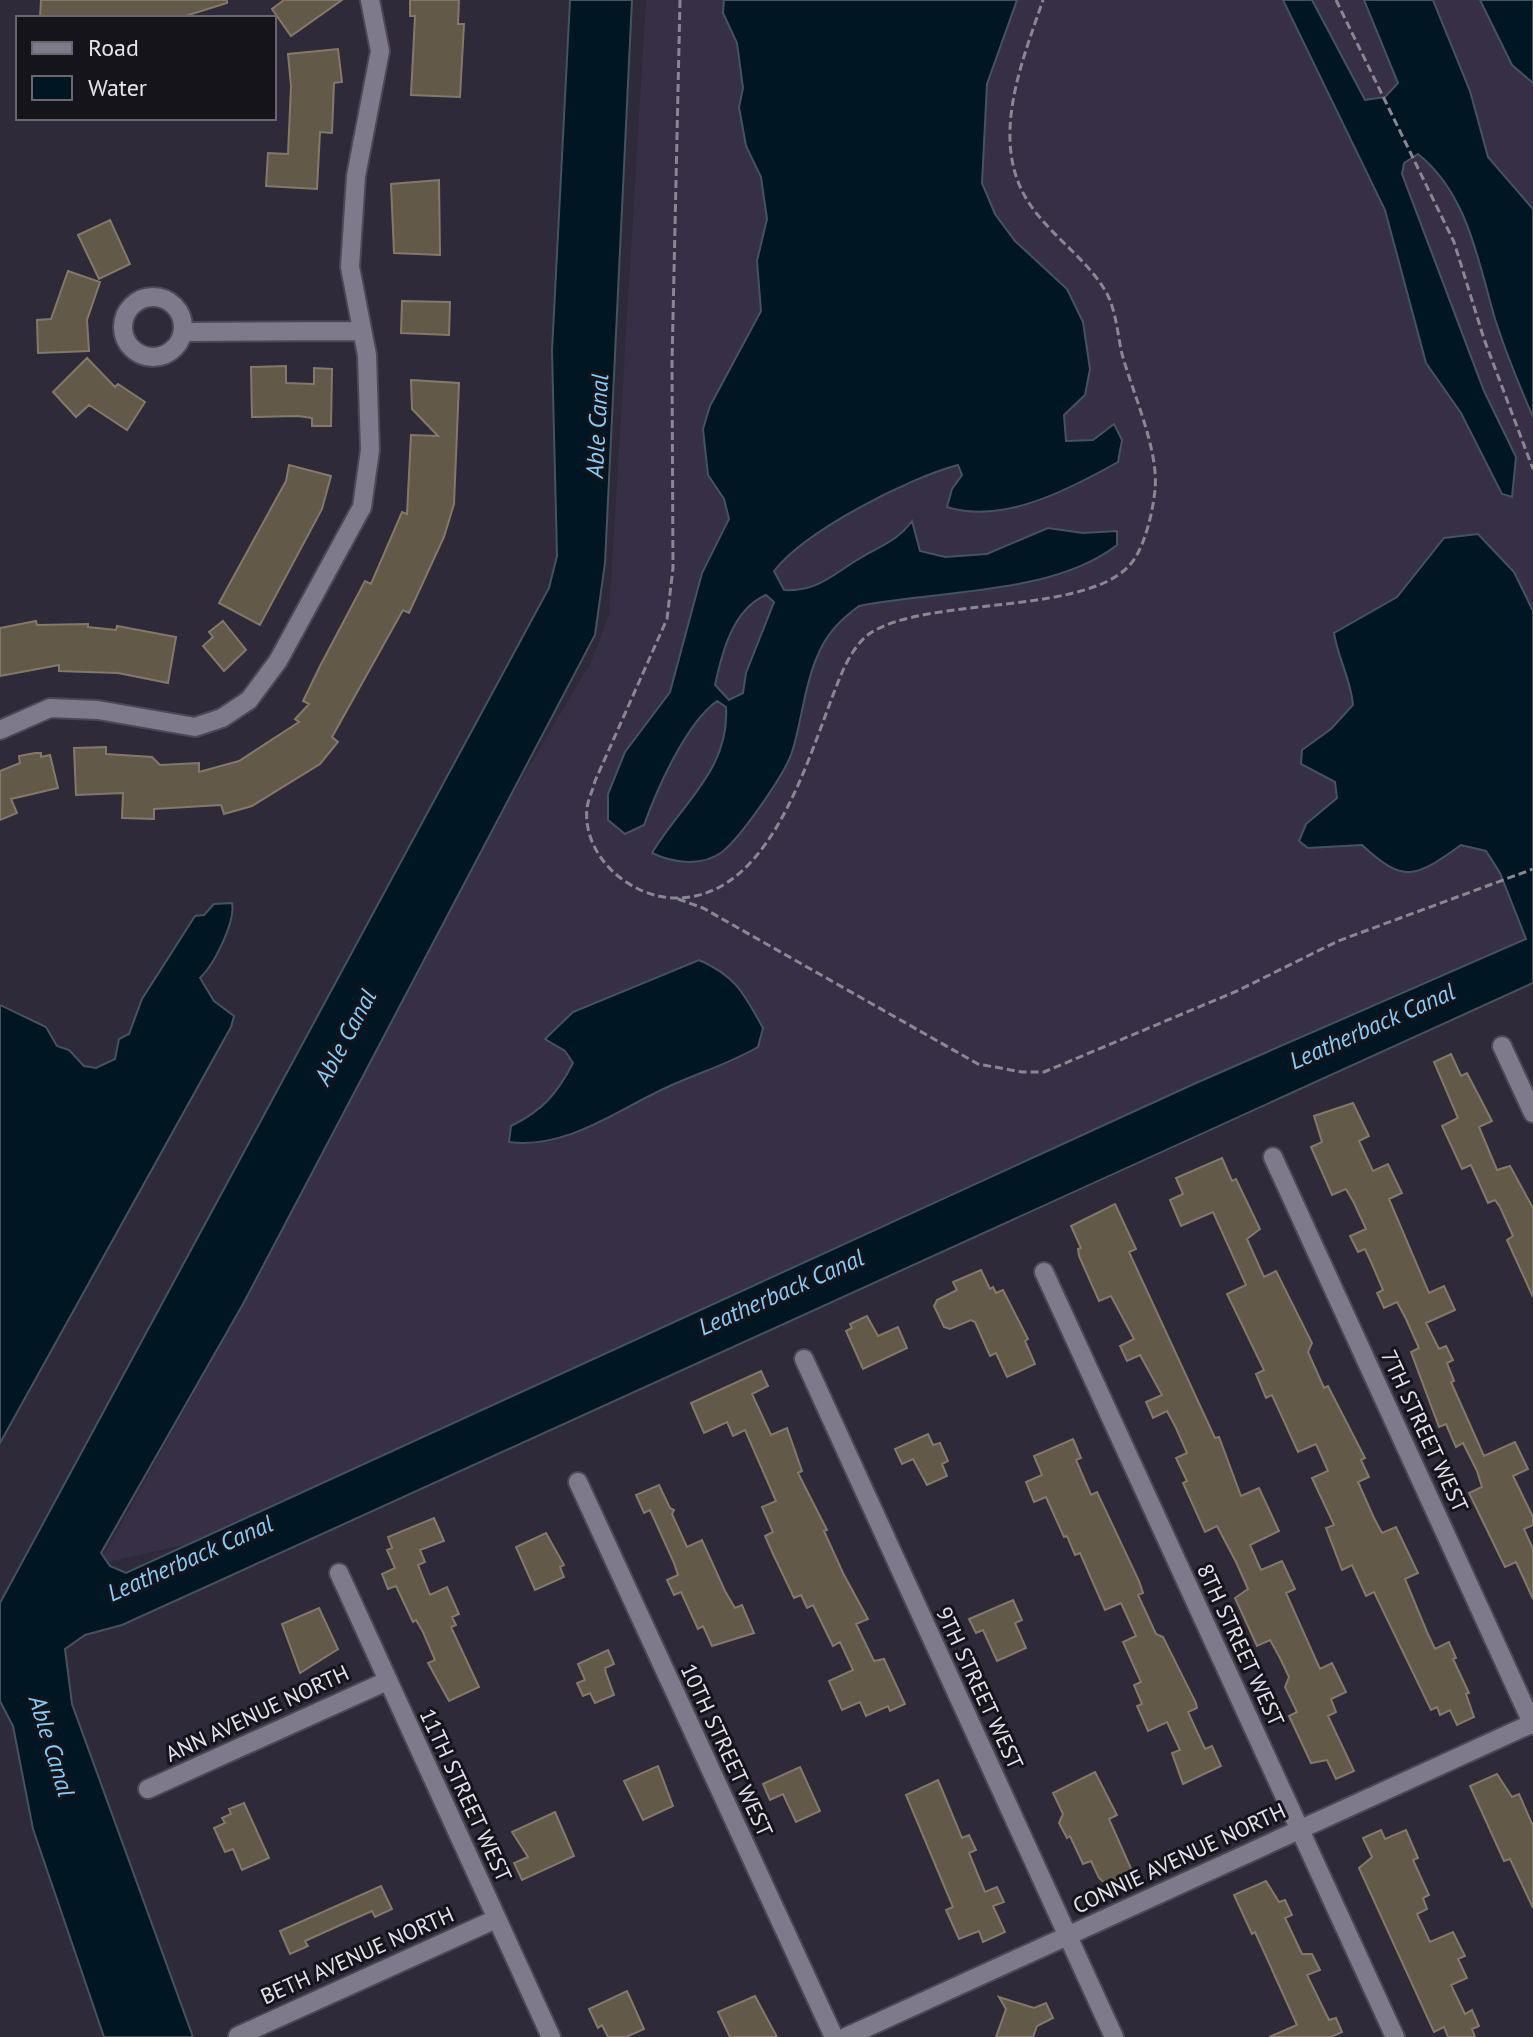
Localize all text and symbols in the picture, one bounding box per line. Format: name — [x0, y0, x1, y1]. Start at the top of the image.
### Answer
legend — [16, 16, 276, 120]
text: Road — [88, 32, 139, 63]
text: Water — [88, 72, 147, 103]
water label: Able Canal — [579, 373, 615, 480]
water label: Leatherback Canal — [1284, 975, 1460, 1076]
water label: Able Canal — [306, 983, 383, 1091]
water label: Leatherback Canal — [693, 1241, 869, 1342]
street label: 7TH STREET WEST — [1375, 1345, 1475, 1517]
water label: Leatherback Canal — [102, 1507, 278, 1608]
street label: 8TH STREET WEST — [1191, 1559, 1291, 1731]
street label: 9TH STREET WEST — [930, 1602, 1030, 1774]
street label: ANN AVENUE NORTH — [161, 1658, 353, 1768]
street label: 10TH STREET WEST — [675, 1659, 779, 1841]
water label: Able Canal — [22, 1691, 82, 1801]
street label: 11TH STREET WEST — [414, 1704, 518, 1886]
street label: CONNIE AVENUE NORTH — [1068, 1796, 1290, 1920]
street label: BETH AVENUE NORTH — [256, 1900, 458, 2010]

